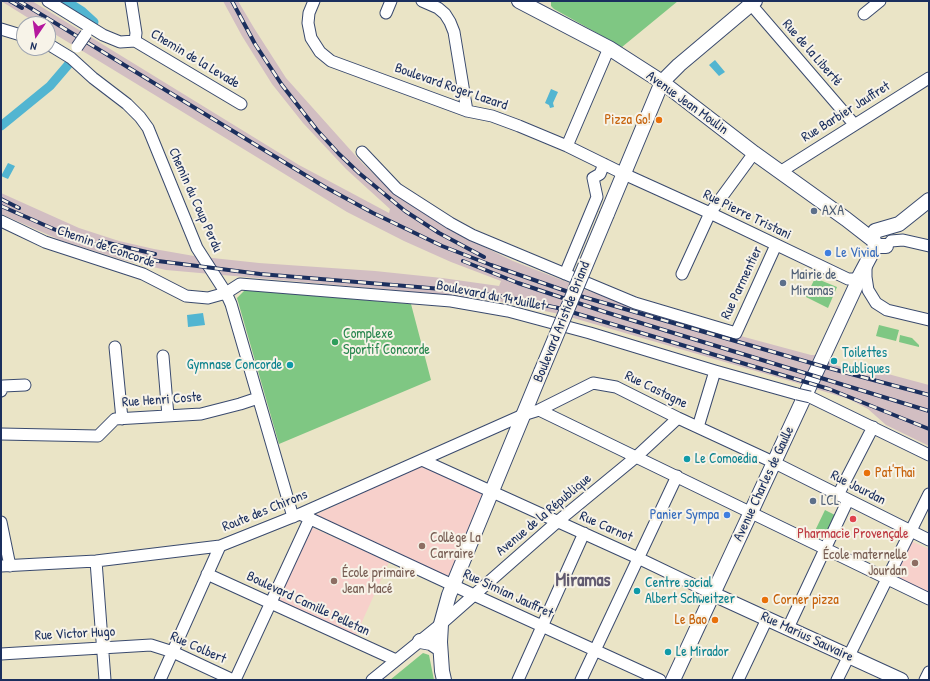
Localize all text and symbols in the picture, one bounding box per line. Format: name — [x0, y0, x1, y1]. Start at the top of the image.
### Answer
north arrow — [16, 16, 56, 56]
street label: Rue de la Liberté — [778, 16, 846, 90]
street label: Chemin de la Levade — [147, 26, 243, 92]
text: N — [29, 39, 38, 54]
street label: Boulevard Roger Lazard — [392, 60, 510, 114]
street label: Avenue Jean Moulin — [643, 68, 731, 138]
street label: Rue Barbier Jauffret — [799, 78, 893, 146]
place label: Pizza Go! — [605, 112, 651, 128]
marker: Pizza Go! — [654, 115, 664, 125]
street label: Chemin du Coup Perdu — [164, 145, 226, 255]
street label: Rue Pierre Tristani — [700, 186, 794, 244]
place label: AXA — [822, 203, 844, 219]
marker: AXA — [809, 206, 819, 216]
street label: Chemin de Concorde — [55, 222, 157, 272]
street label: Rue Parmentier — [718, 244, 766, 322]
place label: Le Vivial — [836, 245, 879, 261]
marker: Le Vivial — [823, 248, 833, 258]
street label: Boulevard Aristide Briand — [530, 259, 594, 385]
place label: Mairie de Miramas — [791, 267, 836, 300]
street label: Boulevard du 14 Juillet — [435, 277, 547, 315]
marker: Mairie de Miramas — [778, 278, 788, 288]
place label: Complexe Sportif Concorde — [343, 326, 430, 358]
marker: Complexe Sportif Concorde — [330, 337, 340, 347]
place label: Toilettes Publiques — [842, 345, 890, 378]
marker: Toilettes Publiques — [829, 356, 839, 366]
place label: Gymnase Concorde — [187, 357, 282, 373]
marker: Gymnase Concorde — [285, 360, 295, 370]
street label: Rue Castagne — [622, 368, 690, 412]
street label: Rue Henri Coste — [121, 389, 203, 411]
street label: Avenue Charles de Gaulle — [730, 424, 798, 544]
place label: Le Comoedia — [695, 451, 757, 467]
marker: Le Comoedia — [682, 454, 692, 464]
place label: Pat'Thai — [875, 465, 915, 481]
street label: Rue Jourdan — [828, 467, 888, 509]
marker: Pat'Thai — [862, 468, 872, 478]
street label: Avenue de la République — [493, 470, 595, 560]
street label: Route des Chirons — [220, 486, 310, 536]
place label: LCL — [821, 493, 839, 509]
marker: LCL — [808, 496, 818, 506]
place label: Panier Sympa — [650, 507, 719, 523]
street label: Rue Carnot — [577, 508, 635, 546]
marker: Panier Sympa — [722, 510, 732, 520]
marker: Pharmacie Provençale — [848, 514, 858, 524]
place label: Pharmacie Provençale — [797, 526, 909, 542]
place label: Collège La Carraire — [430, 530, 481, 562]
marker: Collège La Carraire — [417, 541, 427, 551]
place label: École maternelle Jourdan — [823, 547, 907, 580]
marker: École maternelle Jourdan — [910, 558, 920, 568]
place label: École primaire Jean Macé — [342, 565, 415, 598]
street label: Rue Simian Jauffret — [460, 566, 556, 622]
street label: Boulevard Camille Pelletan — [244, 568, 372, 640]
district label: Miramas — [556, 570, 610, 592]
place label: Centre social Albert Schweitzer — [645, 575, 735, 608]
marker: École primaire Jean Macé — [329, 576, 339, 586]
marker: Centre social Albert Schweitzer — [632, 586, 642, 596]
place label: Corner pizza — [773, 592, 839, 608]
marker: Corner pizza — [760, 595, 770, 605]
street label: Rue Marius Sauvaire — [758, 608, 856, 666]
place label: Le Bao — [675, 612, 707, 628]
marker: Le Bao — [710, 615, 720, 625]
street label: Rue Victor Hugo — [34, 624, 116, 644]
street label: Rue Colbert — [167, 628, 229, 668]
place label: Le Mirador — [676, 644, 729, 660]
marker: Le Mirador — [663, 647, 673, 657]

